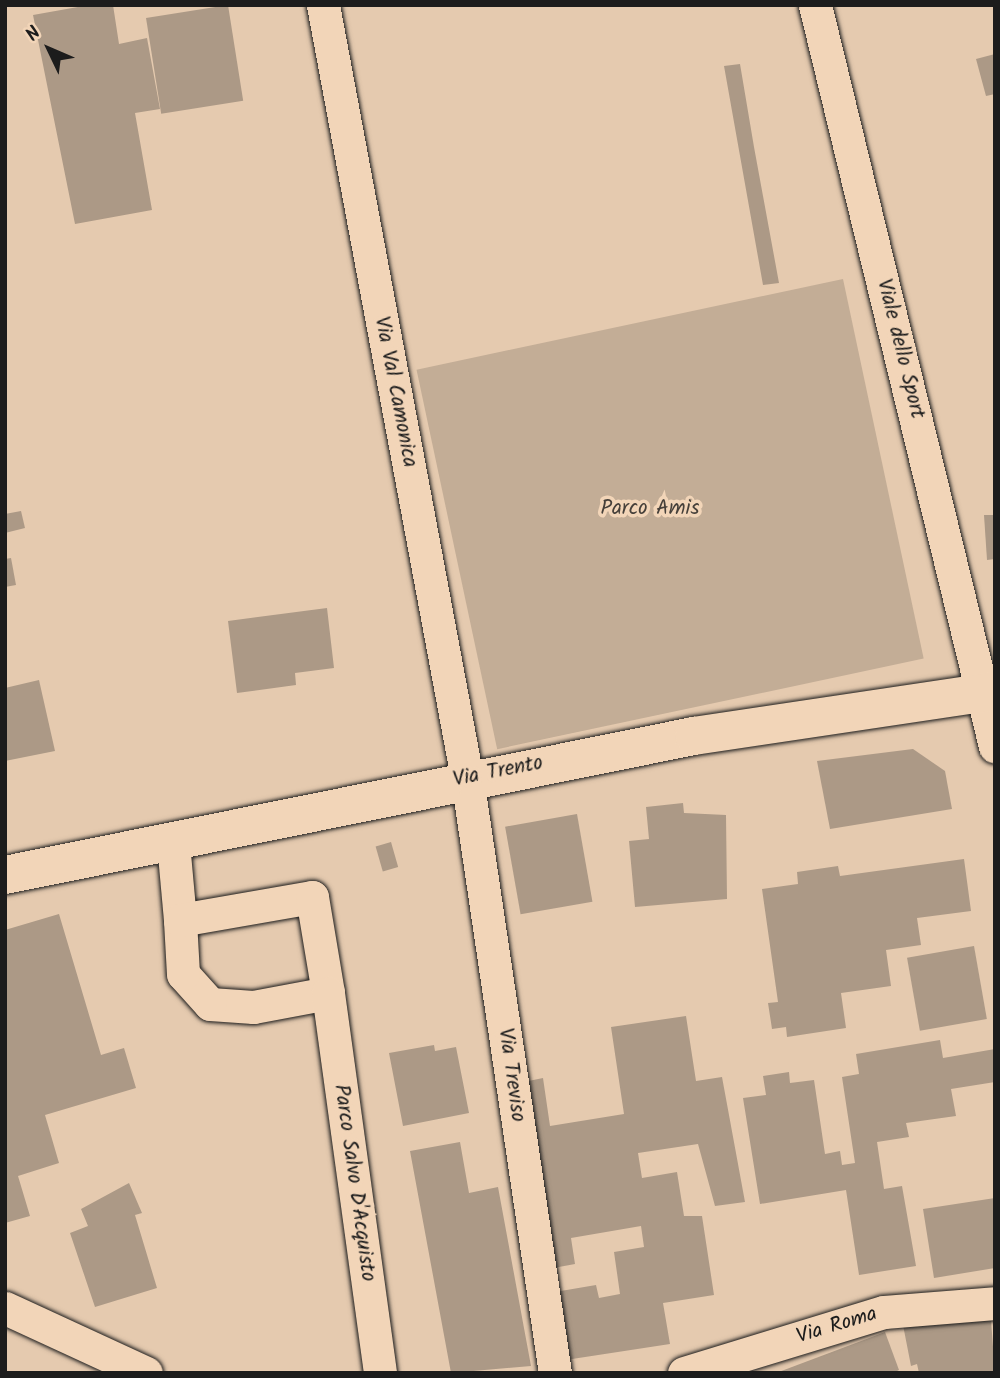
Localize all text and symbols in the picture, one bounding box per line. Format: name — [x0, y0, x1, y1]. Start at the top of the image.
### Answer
north arrow — [14, 14, 84, 84]
text: N — [19, 20, 49, 49]
street label: Viale dello Sport — [870, 277, 930, 421]
street label: Via Val Camonica — [368, 314, 422, 470]
park label: Parco Amis — [601, 496, 699, 522]
street label: Via Trento — [451, 751, 545, 793]
street label: Via Treviso — [492, 1027, 530, 1123]
street label: Parco Salvo D'Acquisto — [328, 1083, 380, 1283]
street label: Via Roma — [794, 1302, 880, 1350]

